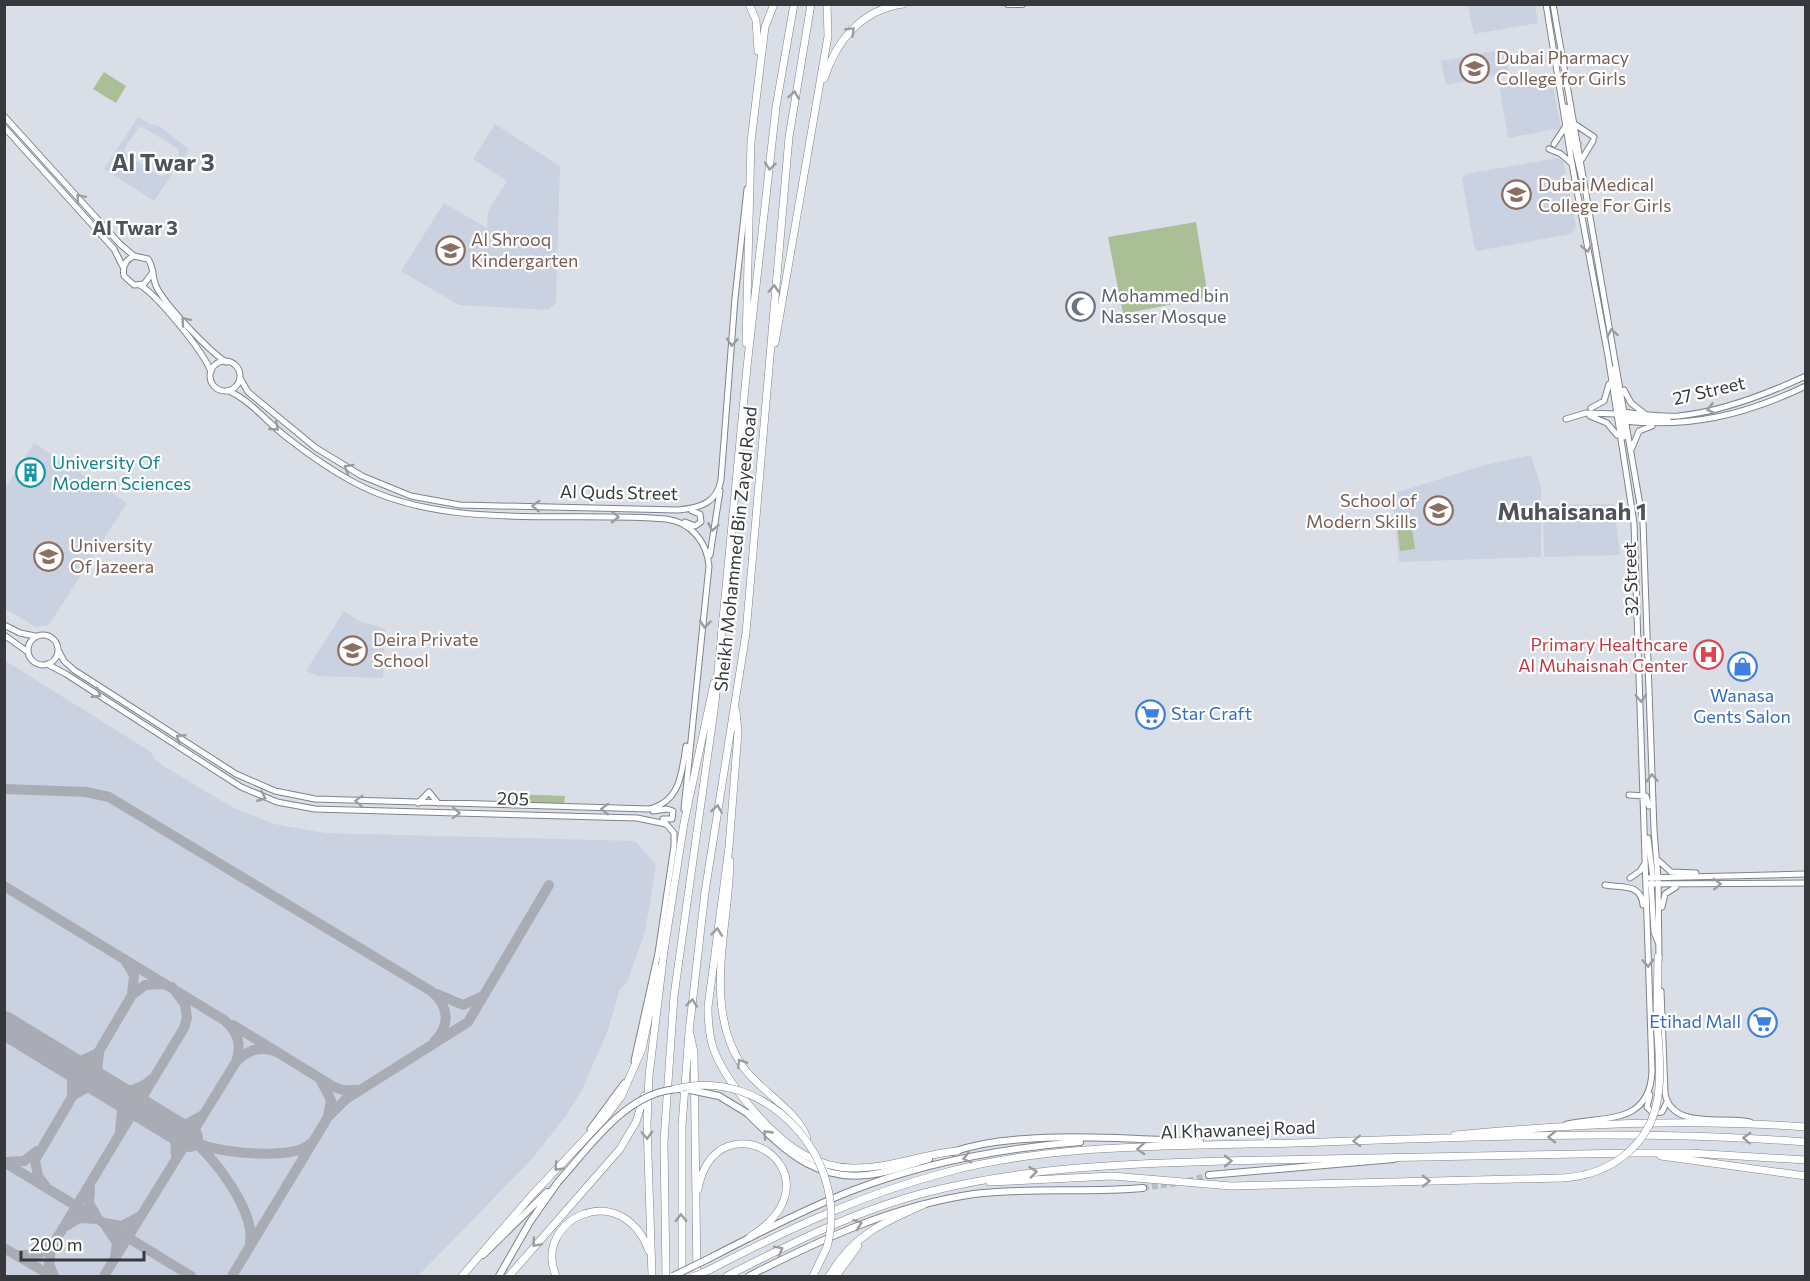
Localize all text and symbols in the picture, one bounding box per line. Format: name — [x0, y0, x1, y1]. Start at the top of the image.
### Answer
one-way arrow — [845, 27, 855, 38]
place label: Dubai Pharmacy College for Girls — [1496, 46, 1629, 89]
school or university icon: Dubai Pharmacy College for Girls — [1459, 52, 1491, 84]
one-way arrow — [788, 91, 800, 100]
district label: Al Twar 3 — [111, 147, 215, 176]
one-way arrow — [764, 161, 777, 171]
place label: Dubai Medical College For Girls — [1538, 173, 1671, 216]
school or university icon: Dubai Medical College For Girls — [1501, 179, 1533, 211]
one-way arrow — [76, 194, 87, 205]
district label: Al Twar 3 — [92, 215, 178, 239]
place label: Al Shrooq Kindergarten — [471, 228, 578, 271]
school or university icon: Al Shrooq Kindergarten — [434, 234, 466, 266]
one-way arrow — [1580, 243, 1593, 253]
place label: Mohammed bin Nasser Mosque — [1101, 284, 1229, 327]
one-way arrow — [767, 285, 780, 294]
mosque icon: Mohammed bin Nasser Mosque — [1064, 290, 1096, 322]
one-way arrow — [181, 317, 192, 328]
one-way arrow — [1606, 329, 1619, 339]
one-way arrow — [725, 337, 738, 346]
street label: 27 Street — [1670, 371, 1747, 409]
one-way arrow — [1706, 402, 1717, 414]
street label: Sheikh Mohammed Bin Zayed Road — [709, 405, 761, 693]
one-way arrow — [268, 420, 278, 431]
place label: University Of Modern Sciences — [52, 451, 191, 494]
building icon: University Of Modern Sciences — [15, 457, 47, 489]
one-way arrow — [344, 463, 354, 475]
street label: Al Quds Street — [560, 480, 678, 504]
place label: School of Modern Skills — [1306, 489, 1418, 532]
school or university icon: School of Modern Skills — [1422, 495, 1454, 527]
district label: Muhaisanah 1 — [1497, 496, 1647, 525]
one-way arrow — [531, 500, 540, 513]
one-way arrow — [610, 510, 619, 523]
one-way arrow — [708, 522, 720, 531]
place label: University Of Jazeera — [70, 534, 154, 577]
school or university icon: University Of Jazeera — [33, 540, 65, 572]
street label: 32 Street — [1618, 541, 1642, 617]
one-way arrow — [699, 620, 712, 629]
place label: Deira Private School — [373, 628, 479, 671]
place label: Primary Healthcare Al Muhaisnah Center — [1518, 633, 1688, 676]
school or university icon: Deira Private School — [336, 634, 368, 666]
hospital icon: Primary Healthcare Al Muhaisnah Center — [1693, 639, 1725, 671]
shop icon: Wanasa Gents Salon — [1726, 651, 1758, 683]
place label: Wanasa Gents Salon — [1693, 684, 1791, 727]
one-way arrow — [90, 687, 101, 698]
one-way arrow — [1635, 694, 1647, 703]
supermarket icon: Star Craft — [1134, 698, 1166, 730]
place label: Star Craft — [1171, 702, 1252, 724]
one-way arrow — [176, 733, 186, 745]
one-way arrow — [1646, 773, 1658, 782]
street label: 205 — [497, 786, 529, 810]
one-way arrow — [256, 790, 267, 802]
one-way arrow — [355, 794, 364, 807]
one-way arrow — [601, 802, 610, 815]
one-way arrow — [711, 805, 723, 814]
one-way arrow — [451, 807, 460, 819]
one-way arrow — [1713, 878, 1722, 890]
one-way arrow — [710, 928, 723, 937]
one-way arrow — [1642, 959, 1655, 968]
one-way arrow — [685, 998, 698, 1007]
supermarket icon: Etihad Mall — [1746, 1006, 1778, 1038]
place label: Etihad Mall — [1649, 1010, 1741, 1032]
one-way arrow — [737, 1059, 749, 1069]
street label: Al Khawaneej Road — [1160, 1115, 1316, 1143]
one-way arrow — [641, 1130, 653, 1139]
one-way arrow — [764, 1130, 775, 1141]
one-way arrow — [1548, 1131, 1557, 1143]
one-way arrow — [1743, 1132, 1752, 1145]
one-way arrow — [1353, 1135, 1362, 1147]
one-way arrow — [1137, 1143, 1146, 1155]
one-way arrow — [962, 1151, 972, 1164]
one-way arrow — [1223, 1155, 1232, 1167]
one-way arrow — [555, 1160, 566, 1171]
one-way arrow — [1029, 1166, 1038, 1178]
one-way arrow — [1421, 1175, 1430, 1188]
one-way arrow — [675, 1214, 687, 1223]
one-way arrow — [852, 1219, 863, 1231]
scale bar — [21, 1224, 144, 1262]
text: 200 m — [30, 1233, 83, 1255]
one-way arrow — [533, 1236, 544, 1247]
one-way arrow — [773, 1246, 783, 1257]

